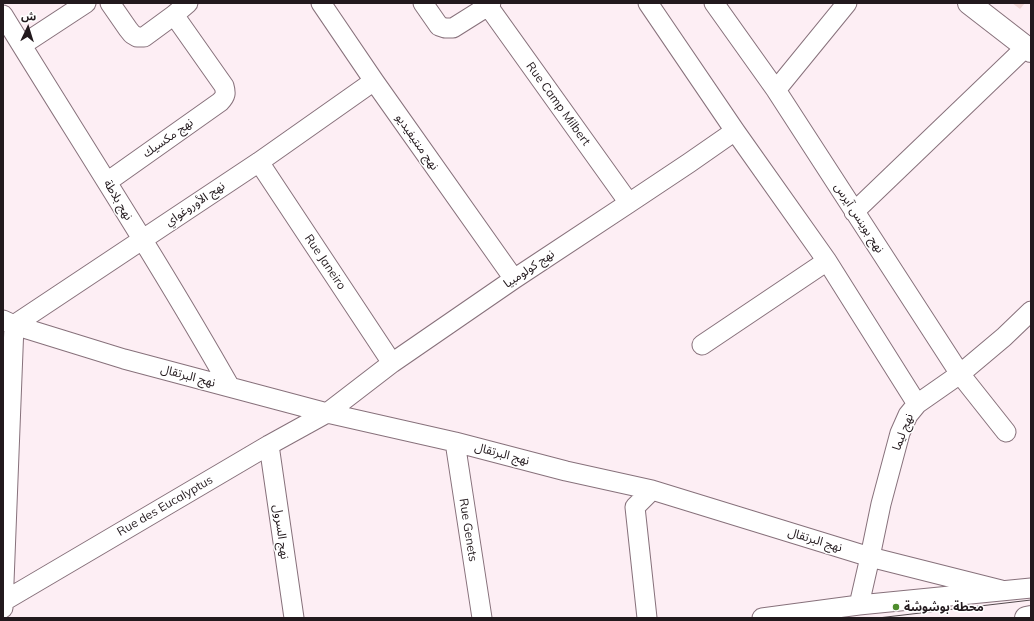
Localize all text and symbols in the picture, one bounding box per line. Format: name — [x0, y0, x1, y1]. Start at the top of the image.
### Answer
north arrow — [8, 8, 48, 48]
text: ش — [21, 9, 37, 24]
street label: Rue Camp Milbert — [523, 59, 593, 149]
street label: نهج منتيفيديو — [392, 111, 442, 173]
street label: نهج مكسيك — [140, 115, 196, 161]
street label: نهج بلاطة — [100, 177, 136, 223]
street label: نهج الأوروغواي — [162, 179, 228, 229]
street label: نهج بوينس آيرس — [831, 180, 887, 256]
street label: Rue Janeiro — [301, 232, 349, 292]
street label: نهج كولومبيا — [501, 247, 557, 291]
street label: نهج البرتقال — [159, 362, 217, 390]
street label: نهج ليما — [889, 412, 917, 452]
street label: نهج البرتقال — [473, 440, 531, 468]
street label: Rue des Eucalyptus — [115, 473, 215, 539]
street label: Rue Genets — [456, 497, 480, 563]
street label: نهج السرول — [270, 504, 292, 560]
street label: نهج البرتقال — [786, 525, 844, 555]
place label: محطة بوشوشة — [904, 600, 984, 614]
marker: محطة بوشوشة — [891, 602, 901, 612]

